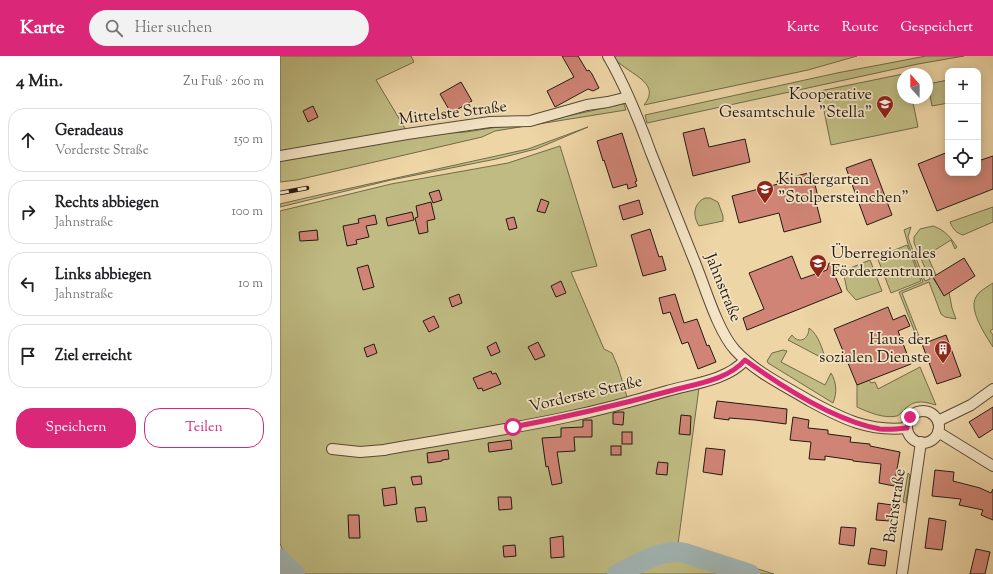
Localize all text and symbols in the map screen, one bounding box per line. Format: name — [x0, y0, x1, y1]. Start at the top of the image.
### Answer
search box — [89, 10, 369, 46]
text: Karte — [20, 15, 65, 42]
icon: search — [103, 17, 125, 39]
text: Hier suchen — [135, 18, 212, 39]
text: Karte — [787, 18, 820, 38]
text: Route — [842, 18, 878, 38]
text: Gespeichert — [900, 18, 973, 38]
north arrow — [897, 68, 933, 104]
map controls — [945, 68, 981, 176]
button: + — [945, 68, 981, 104]
text: 4 Min. — [16, 70, 63, 94]
text: Zu Fuß · 260 m — [183, 73, 264, 91]
place label: Kooperative Gesamtschule "Stella" — [719, 84, 872, 125]
school or university icon: Kooperative Gesamtschule "Stella" — [875, 94, 895, 119]
street label: Mittelste Straße — [398, 96, 508, 132]
button: − — [945, 104, 981, 140]
text: Geradeaus — [55, 121, 123, 142]
icon: ahead — [17, 129, 39, 151]
text: 150 m — [234, 131, 263, 149]
button: locate — [945, 140, 981, 176]
text: Vorderste Straße — [55, 142, 149, 160]
place label: Kindergarten "Stolpersteinchen" — [778, 169, 909, 210]
school or university icon: Kindergarten "Stolpersteinchen" — [755, 179, 775, 204]
text: Rechts abbiegen — [55, 193, 159, 214]
icon: right — [17, 201, 39, 223]
text: 100 m — [231, 203, 263, 221]
text: Jahnstraße — [55, 214, 113, 232]
place label: Überregionales Förderzentrum — [831, 243, 936, 284]
street label: Jahnstraße — [697, 249, 746, 326]
school or university icon: Überregionales Förderzentrum — [808, 253, 828, 278]
text: Links abbiegen — [55, 265, 152, 286]
icon: left — [17, 273, 39, 295]
text: 10 m — [238, 275, 263, 293]
text: Jahnstraße — [55, 286, 113, 304]
place label: Haus der sozialen Dienste — [819, 329, 930, 370]
building icon: Haus der sozialen Dienste — [933, 339, 953, 364]
icon: arrive — [17, 345, 39, 367]
text: Ziel erreicht — [55, 346, 132, 367]
street label: Vorderste Straße — [527, 371, 645, 419]
button: Speichern — [16, 408, 136, 448]
button: Teilen — [144, 408, 264, 448]
route end — [901, 408, 919, 426]
route start — [504, 418, 522, 436]
street label: Bachstraße — [879, 467, 913, 545]

